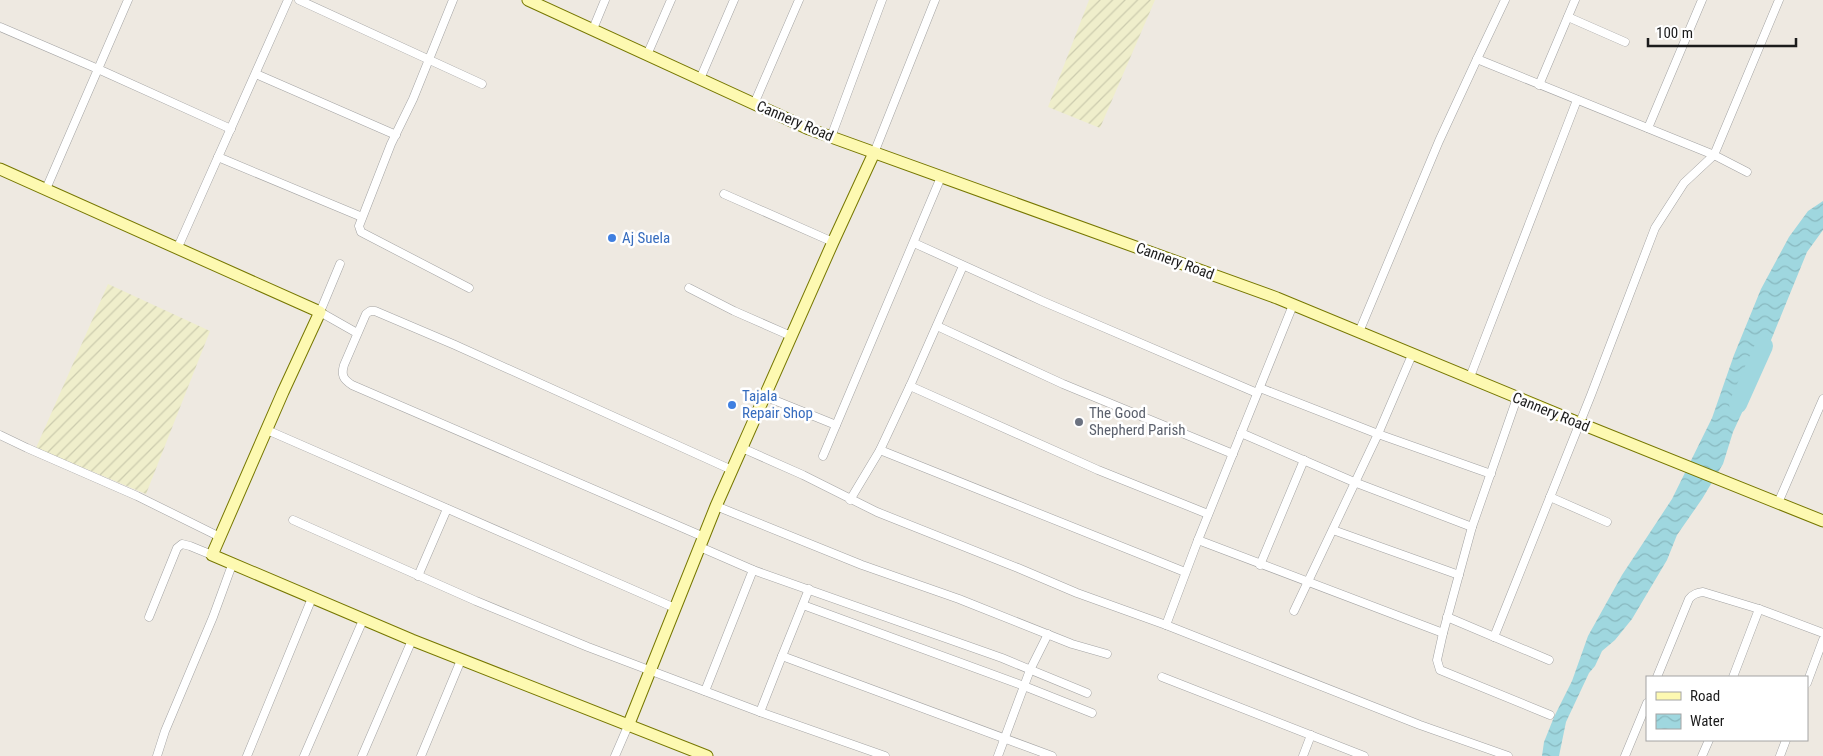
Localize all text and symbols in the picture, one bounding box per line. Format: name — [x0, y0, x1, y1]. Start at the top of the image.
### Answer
scale bar — [1648, 15, 1796, 47]
text: 100 m — [1656, 24, 1693, 42]
street label: Cannery Road — [754, 97, 836, 145]
place label: Aj Suela — [622, 229, 670, 247]
marker: Aj Suela — [606, 232, 618, 244]
street label: Cannery Road — [1134, 239, 1216, 283]
place label: Tajala Repair Shop — [742, 387, 813, 422]
street label: Cannery Road — [1510, 388, 1592, 436]
marker: Tajala Repair Shop — [726, 399, 738, 411]
place label: The Good Shepherd Parish — [1089, 404, 1186, 439]
marker: The Good Shepherd Parish — [1073, 416, 1085, 428]
legend — [1646, 676, 1808, 741]
text: Road — [1690, 687, 1720, 705]
text: Water — [1690, 712, 1725, 730]

